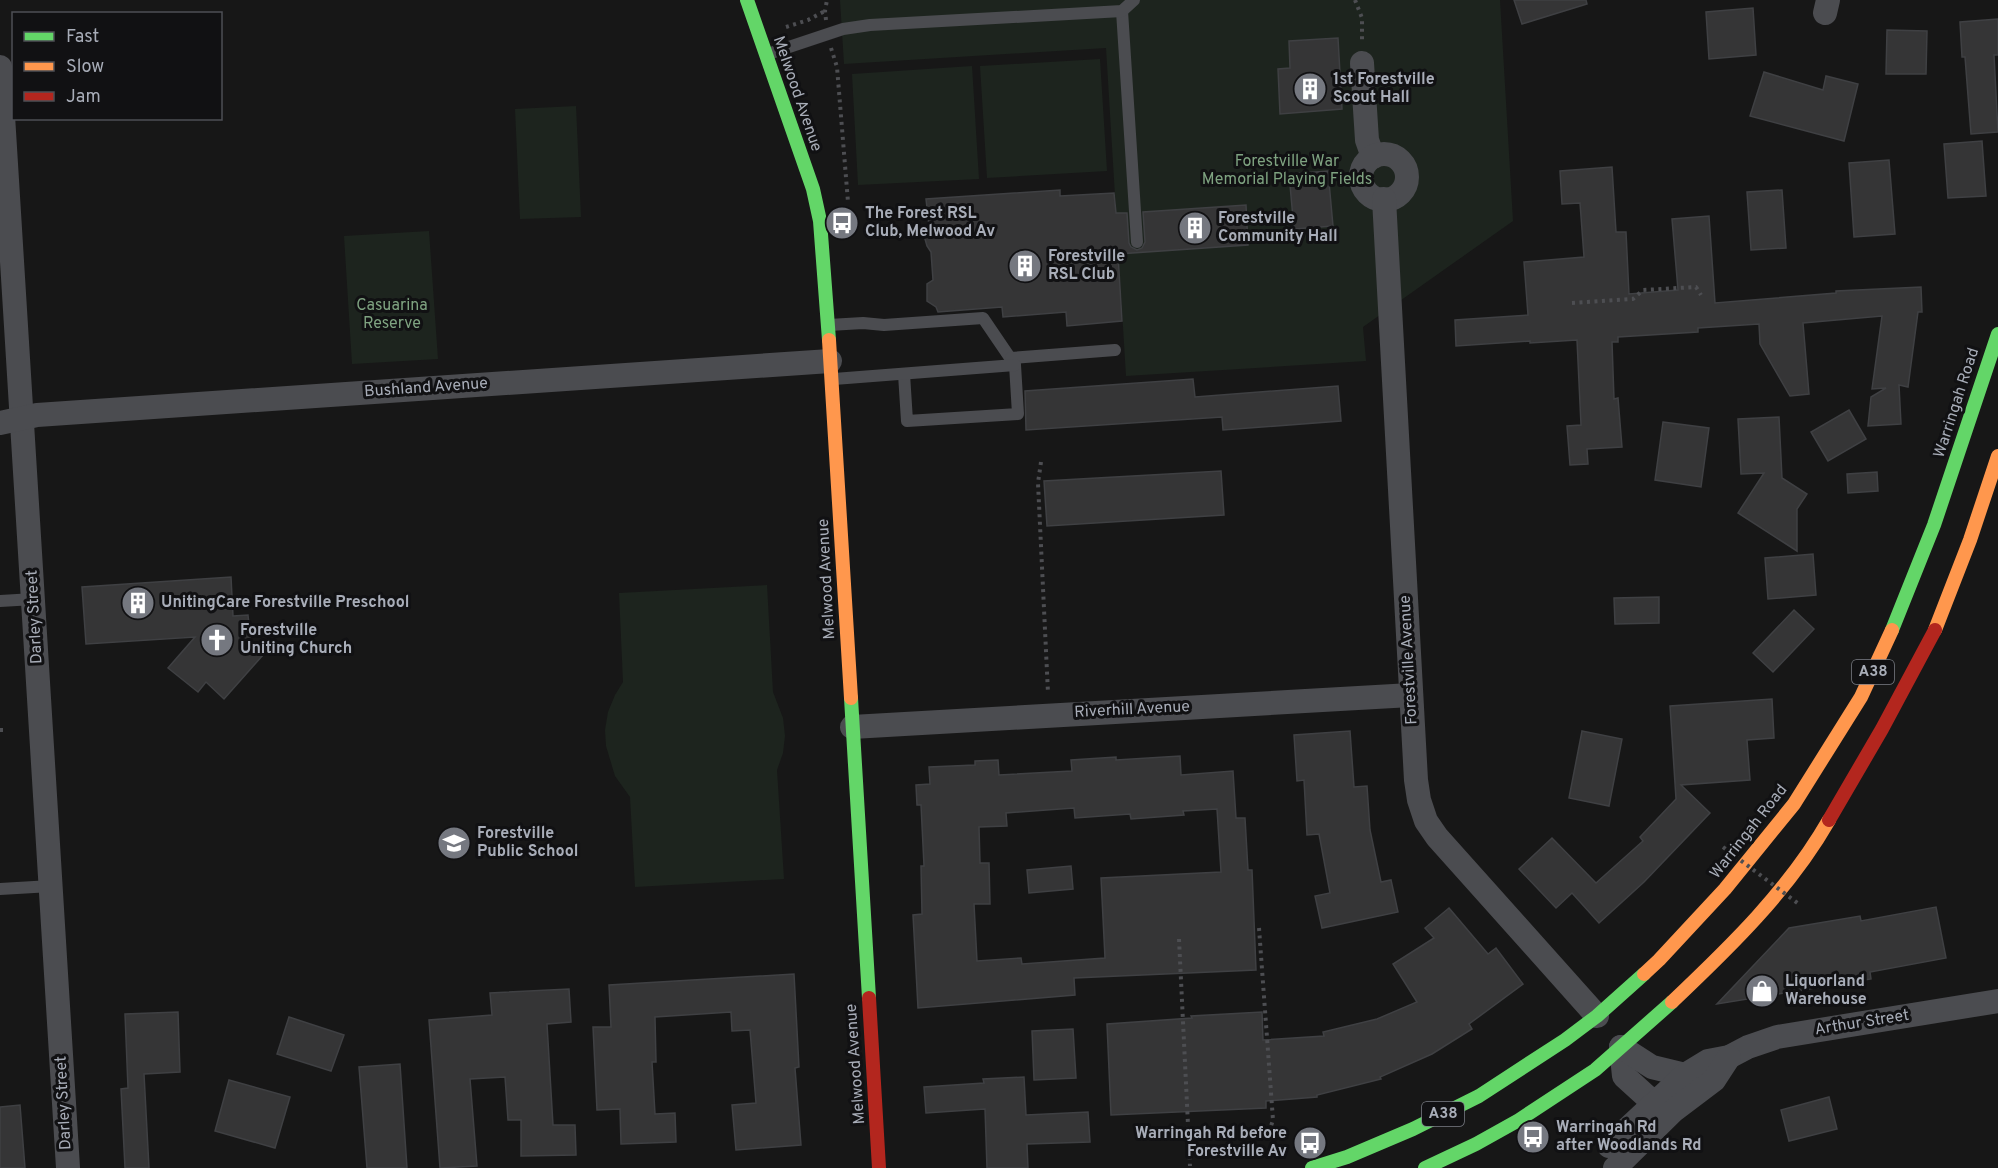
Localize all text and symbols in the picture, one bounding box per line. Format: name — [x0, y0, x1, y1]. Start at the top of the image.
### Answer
legend — [12, 12, 222, 120]
text: Fast — [66, 26, 99, 49]
street label: Melwood Avenue — [768, 34, 826, 154]
text: Slow — [66, 56, 104, 79]
place label: 1st Forestville Scout Hall — [1333, 70, 1435, 108]
building icon: 1st Forestville Scout Hall — [1292, 71, 1328, 107]
text: Jam — [66, 86, 101, 109]
park label: Forestville War Memorial Playing Fields — [1202, 152, 1372, 190]
place label: The Forest RSL Club, Melwood Av — [865, 204, 995, 242]
bus stop icon: The Forest RSL Club, Melwood Av — [824, 205, 860, 241]
place label: Forestville Community Hall — [1218, 209, 1338, 247]
building icon: Forestville Community Hall — [1177, 210, 1213, 246]
place label: Forestville RSL Club — [1048, 247, 1125, 285]
building icon: Forestville RSL Club — [1007, 248, 1043, 284]
park label: Casuarina Reserve — [356, 296, 428, 334]
street label: Warringah Road — [1930, 345, 1984, 461]
street label: Bushland Avenue — [364, 374, 488, 402]
street label: Melwood Avenue — [814, 518, 840, 640]
street label: Darley Street — [23, 569, 47, 665]
building icon: UnitingCare Forestville Preschool — [120, 585, 156, 621]
place label: UnitingCare Forestville Preschool — [161, 593, 409, 613]
street label: Forestville Avenue — [1396, 595, 1422, 725]
place label: Forestville Uniting Church — [240, 621, 352, 659]
church icon: Forestville Uniting Church — [199, 622, 235, 658]
road number: A38 — [1852, 660, 1894, 684]
street label: Riverhill Avenue — [1074, 697, 1190, 723]
street label: Warringah Road — [1706, 781, 1792, 883]
place label: Forestville Public School — [477, 824, 578, 862]
school or university icon: Forestville Public School — [436, 825, 472, 861]
place label: Liquorland Warehouse — [1785, 972, 1867, 1010]
shop icon: Liquorland Warehouse — [1744, 973, 1780, 1009]
street label: Melwood Avenue — [842, 1003, 870, 1125]
street label: Arthur Street — [1813, 1006, 1911, 1040]
street label: Darley Street — [52, 1055, 76, 1151]
road number: A38 — [1422, 1102, 1464, 1126]
place label: Warringah Rd after Woodlands Rd — [1556, 1118, 1701, 1156]
bus stop icon: Warringah Rd after Woodlands Rd — [1515, 1119, 1551, 1155]
place label: Warringah Rd before Forestville Av — [1135, 1124, 1287, 1162]
bus stop icon: Warringah Rd before Forestville Av — [1292, 1125, 1328, 1161]

